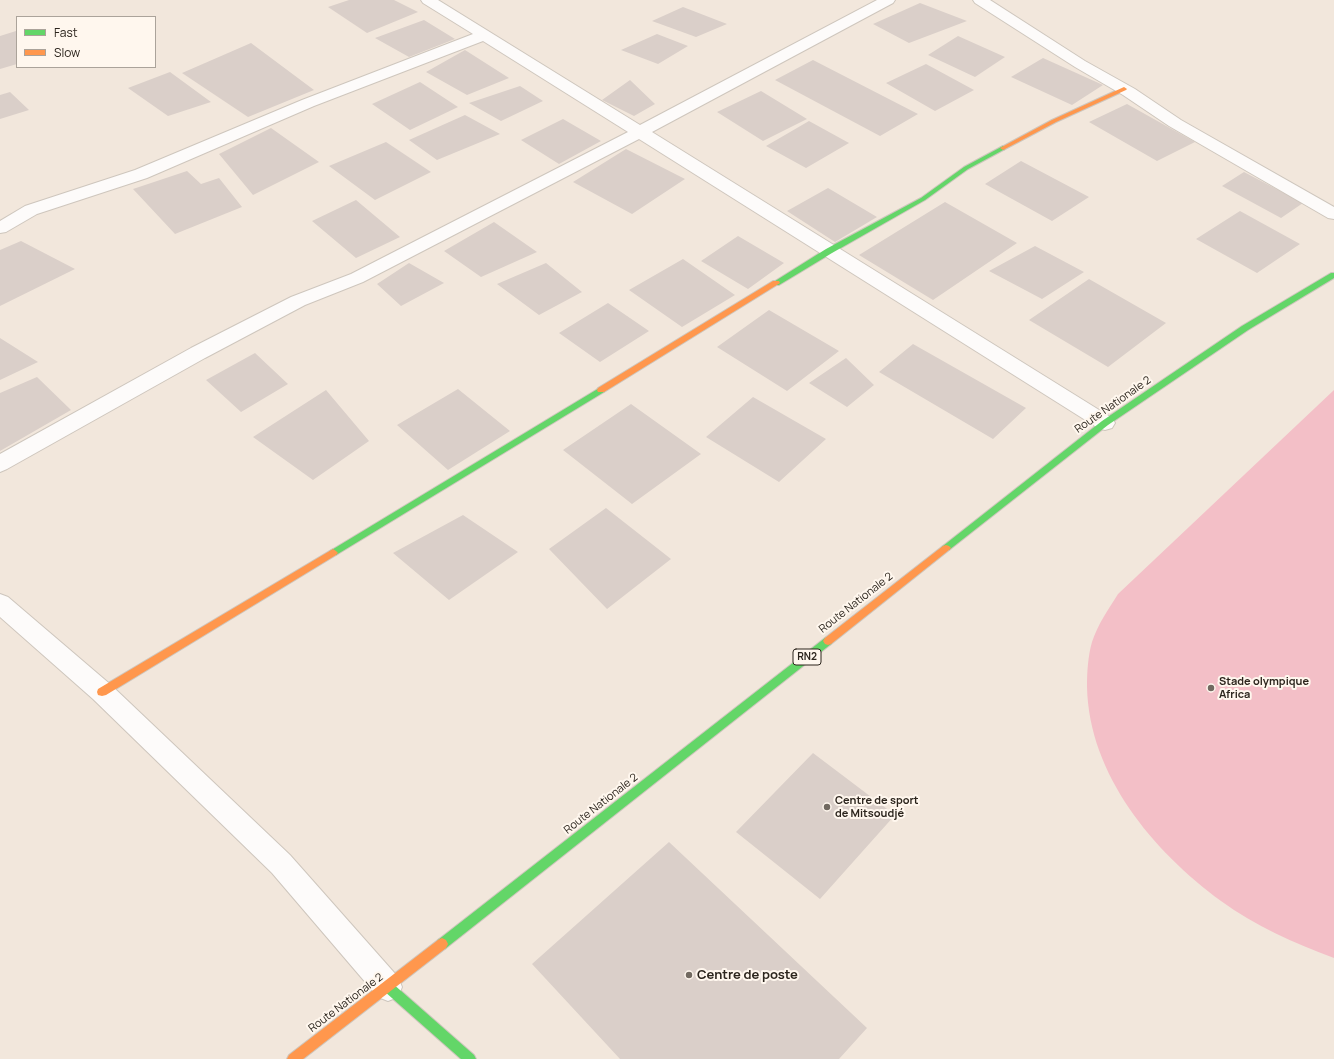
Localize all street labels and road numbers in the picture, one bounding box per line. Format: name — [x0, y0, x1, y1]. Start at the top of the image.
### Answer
street label: Route Nationale 2 — [1072, 374, 1154, 436]
street label: Route Nationale 2 — [816, 570, 896, 636]
road number: RN2 — [793, 649, 821, 665]
street label: Route Nationale 2 — [561, 771, 641, 837]
street label: Route Nationale 2 — [306, 971, 386, 1035]

